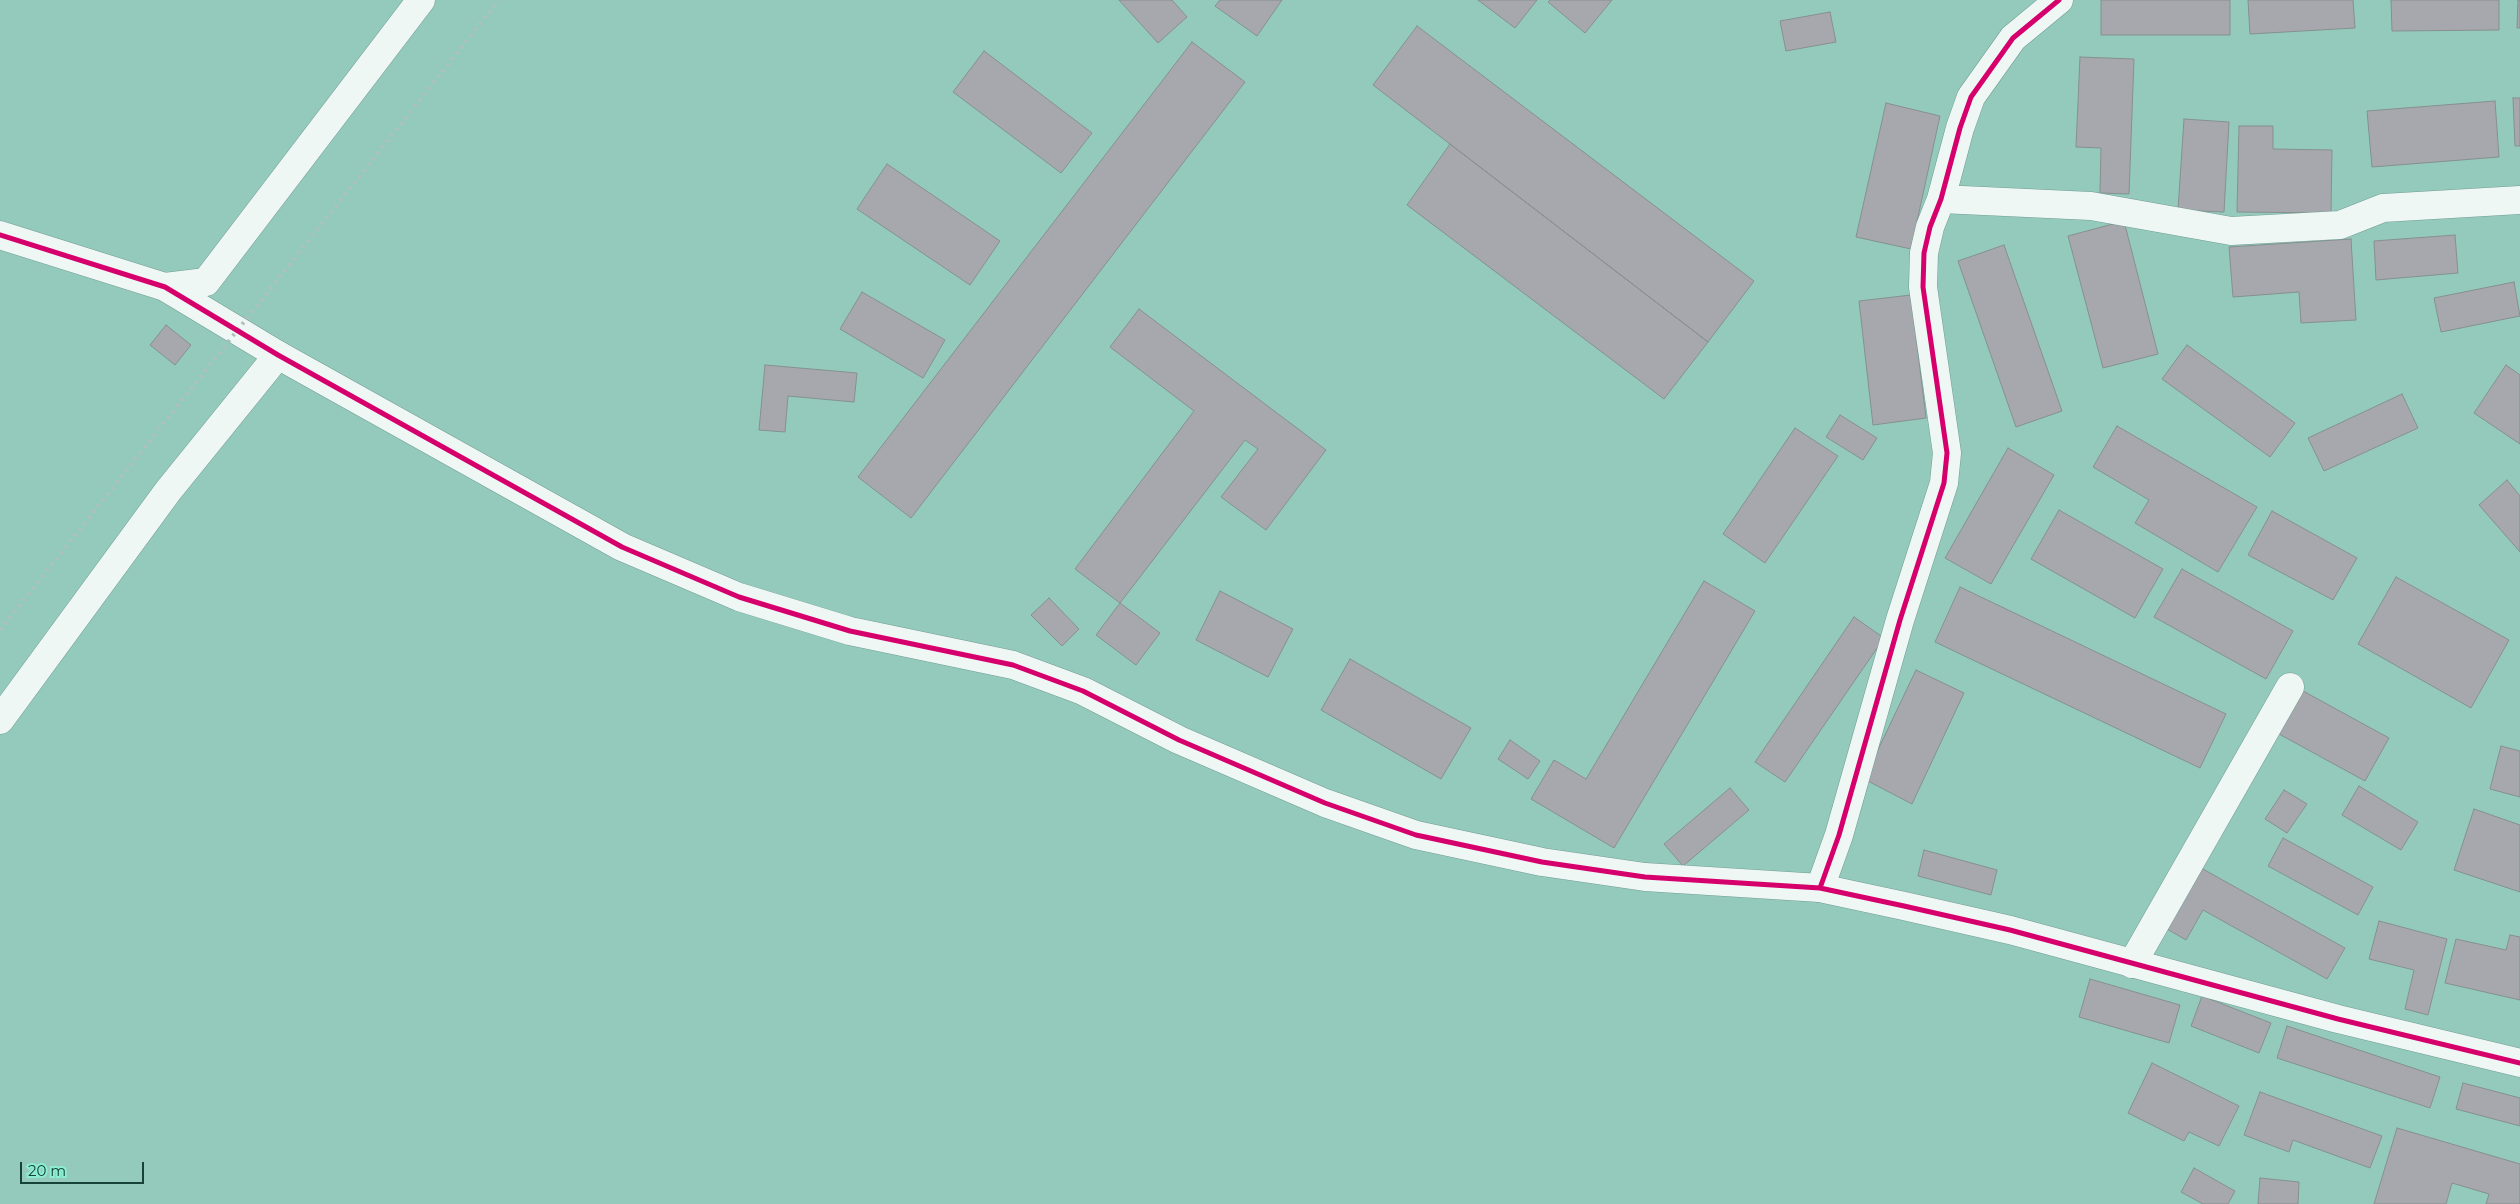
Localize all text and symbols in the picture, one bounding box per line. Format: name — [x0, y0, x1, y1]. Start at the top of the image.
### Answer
scale bar — [22, 1152, 146, 1184]
text: 20 m — [28, 1161, 66, 1180]

